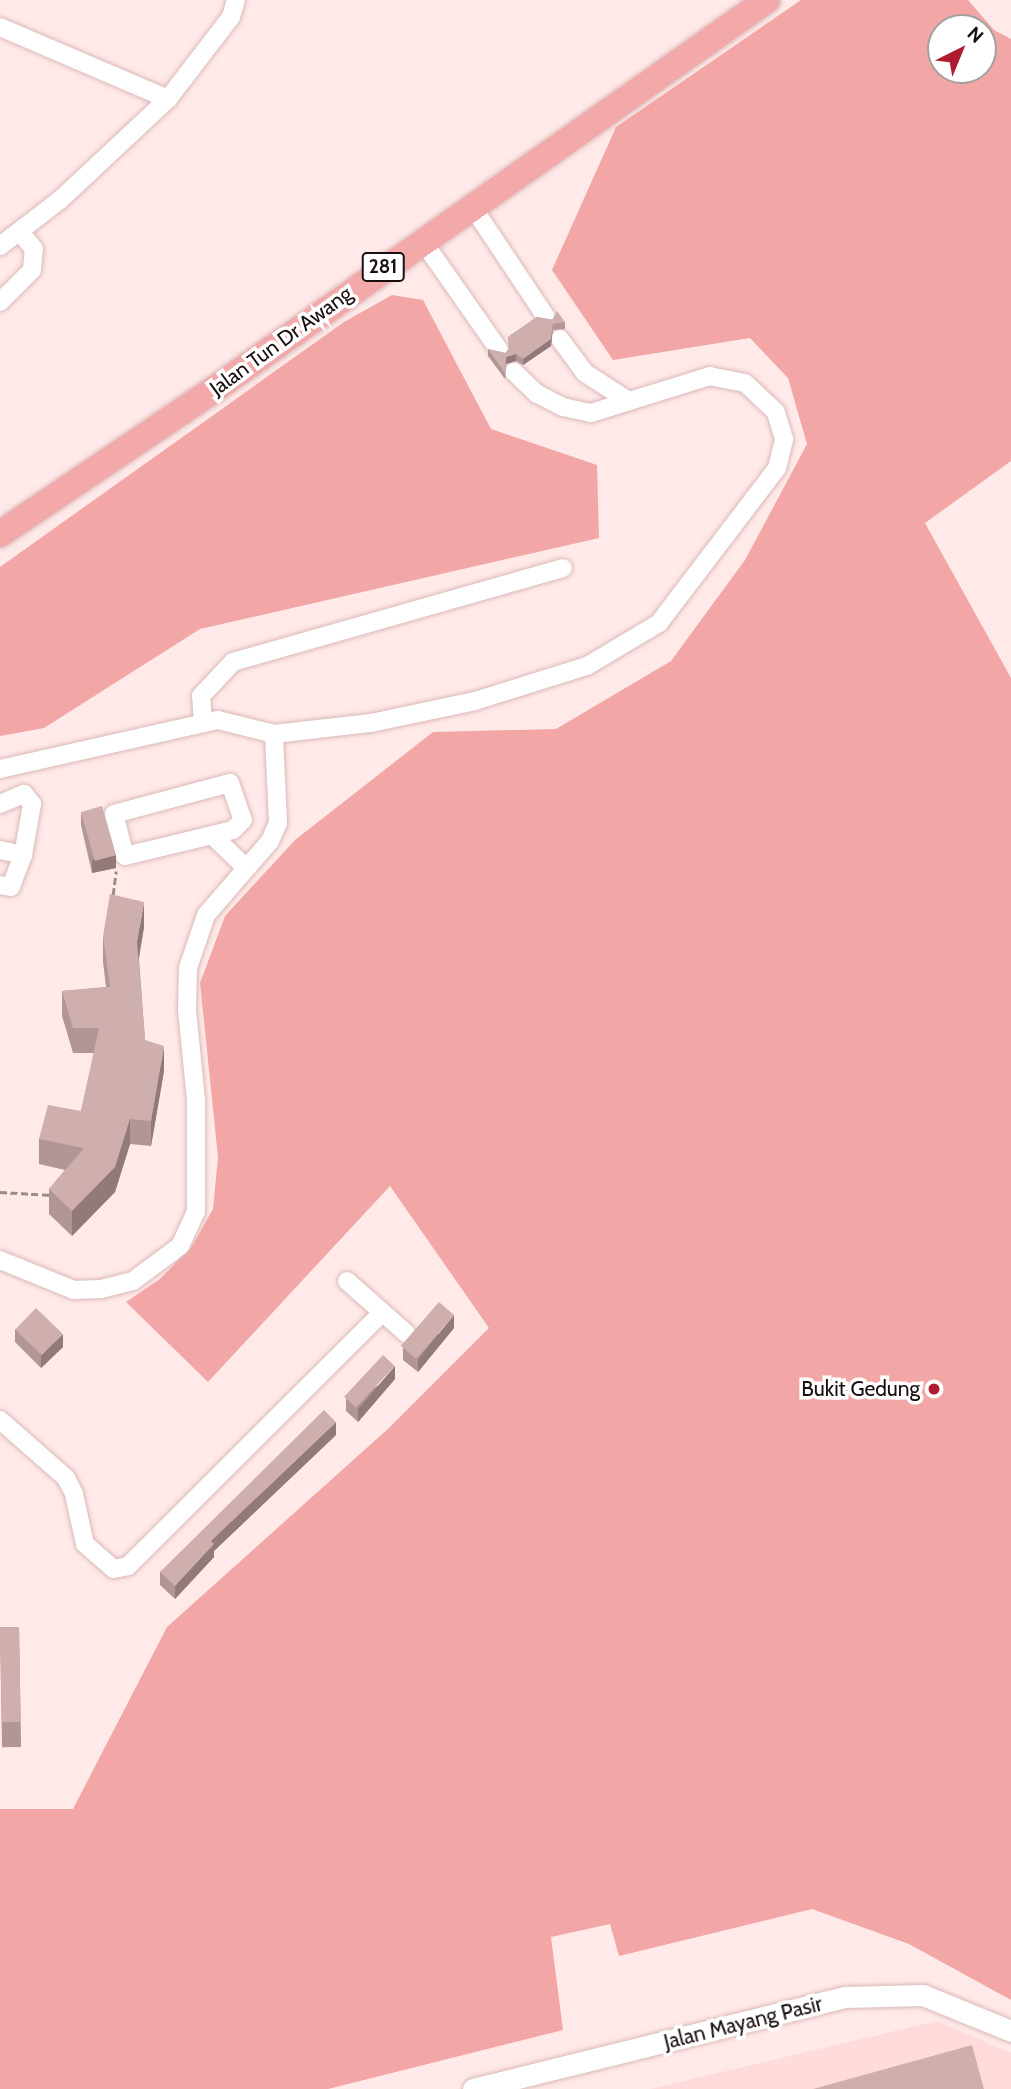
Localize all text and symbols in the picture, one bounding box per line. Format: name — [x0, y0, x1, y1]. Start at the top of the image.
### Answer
north arrow — [927, 14, 997, 84]
text: N — [963, 22, 988, 48]
road number: 281 — [360, 252, 406, 282]
street label: Jalan Tun Dr Awang — [205, 281, 357, 401]
place label: Bukit Gedung — [801, 1376, 920, 1402]
marker: Bukit Gedung — [926, 1381, 942, 1397]
street label: Jalan Mayang Pasir — [661, 1991, 825, 2055]

